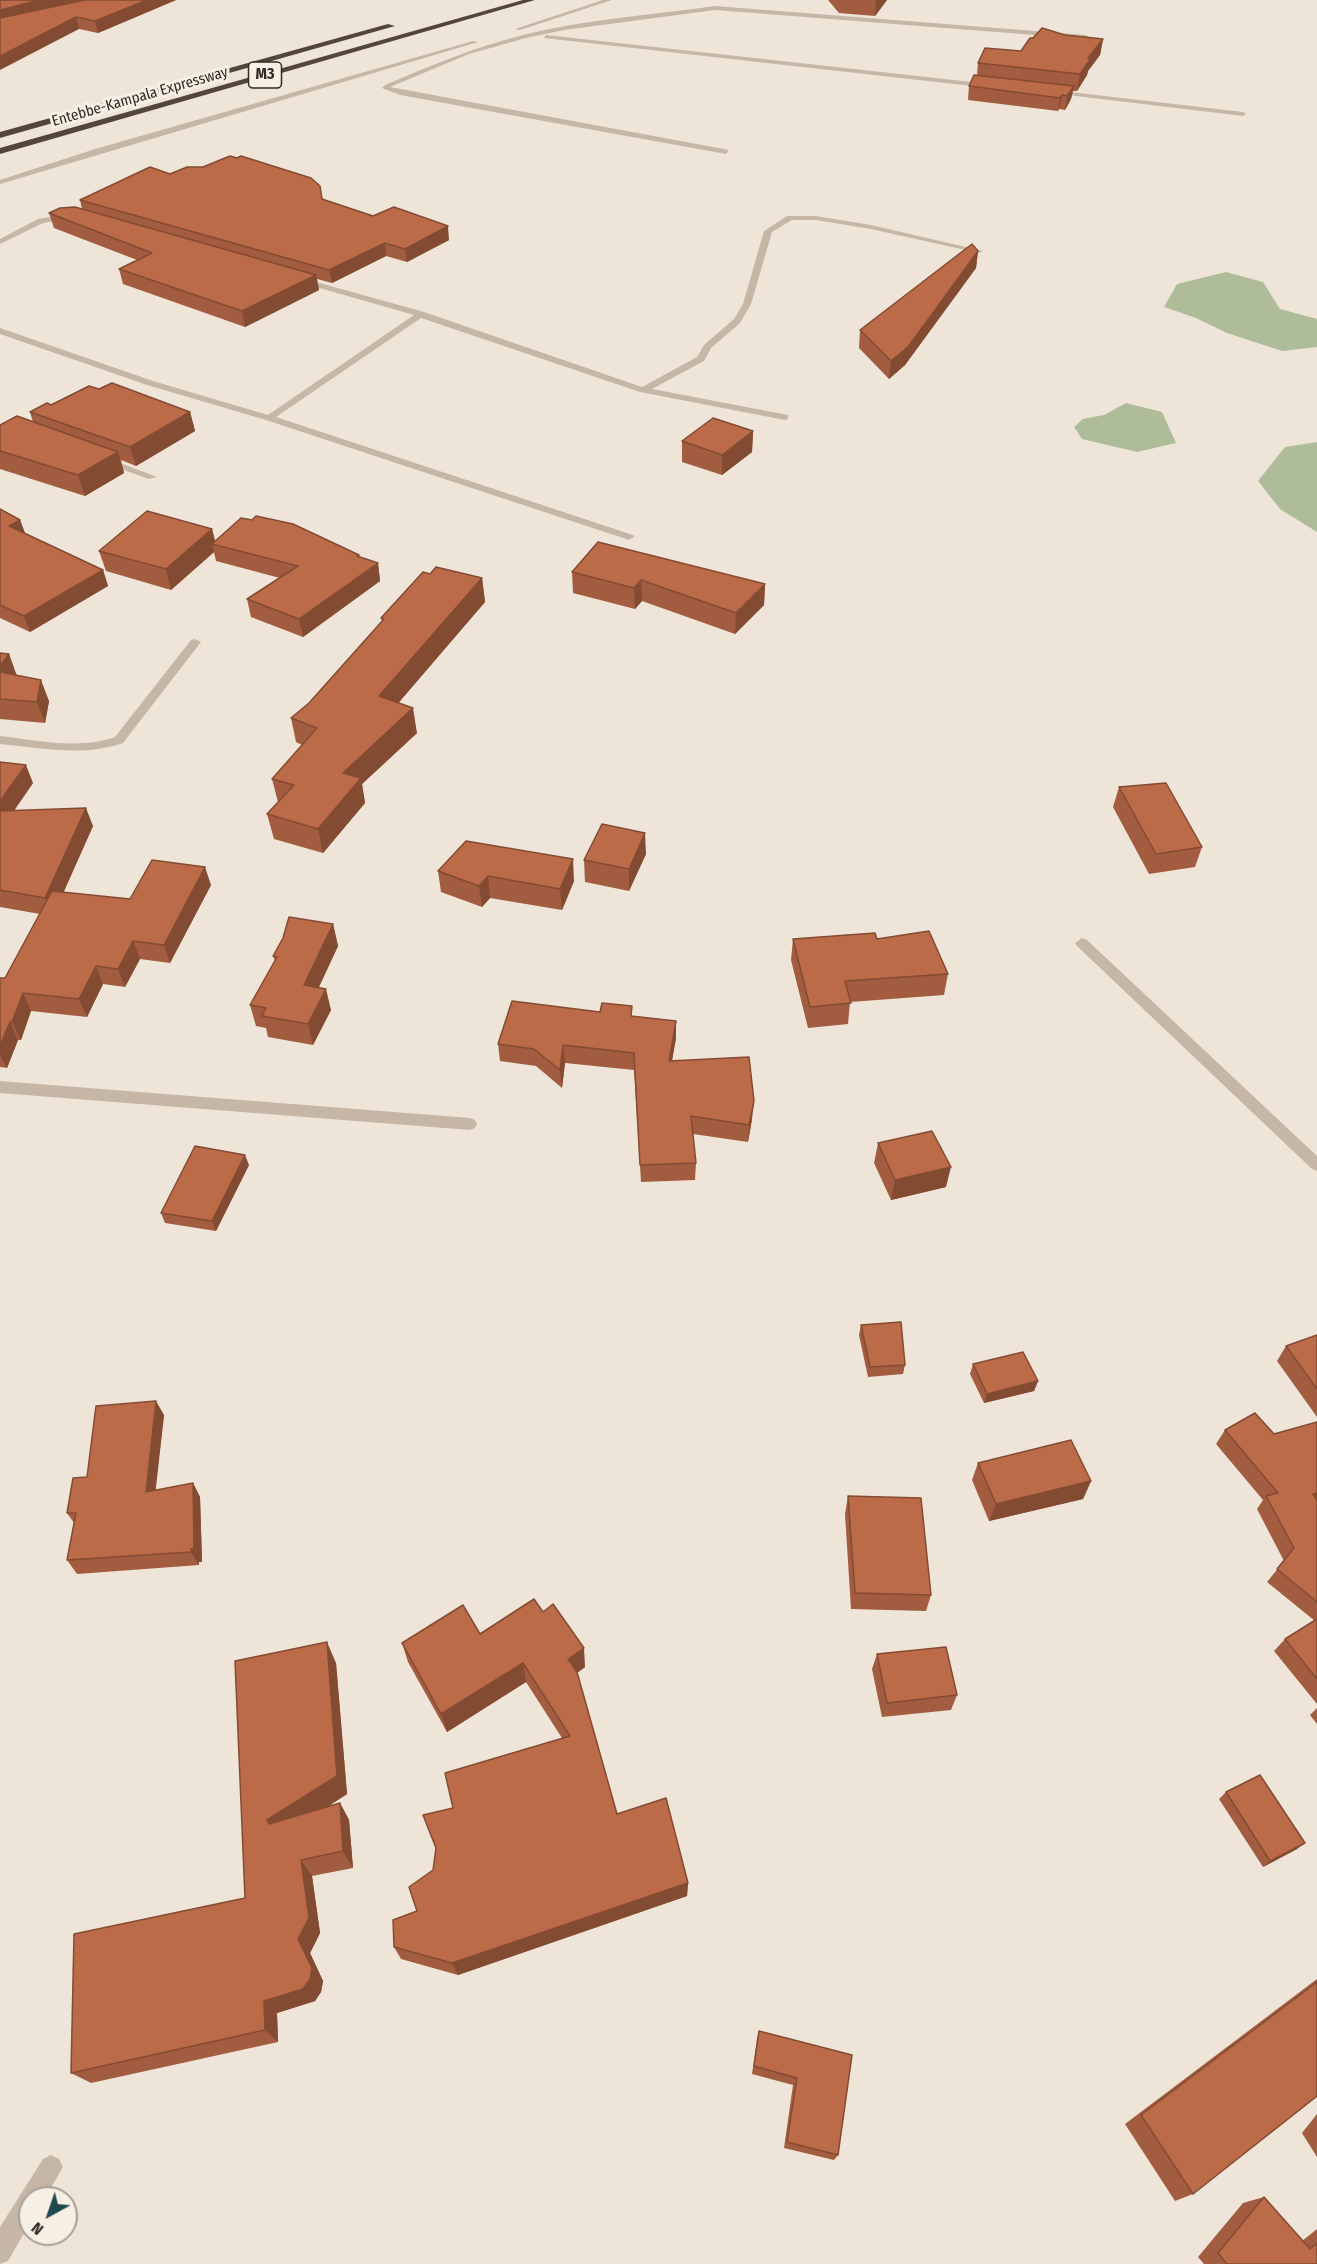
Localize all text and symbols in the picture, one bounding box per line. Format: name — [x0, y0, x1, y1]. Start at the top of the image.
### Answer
road number: M3 — [248, 62, 282, 88]
street label: Entebbe-Kampala Expressway — [50, 63, 230, 131]
north arrow — [18, 2186, 78, 2246]
text: N — [28, 2218, 47, 2239]

